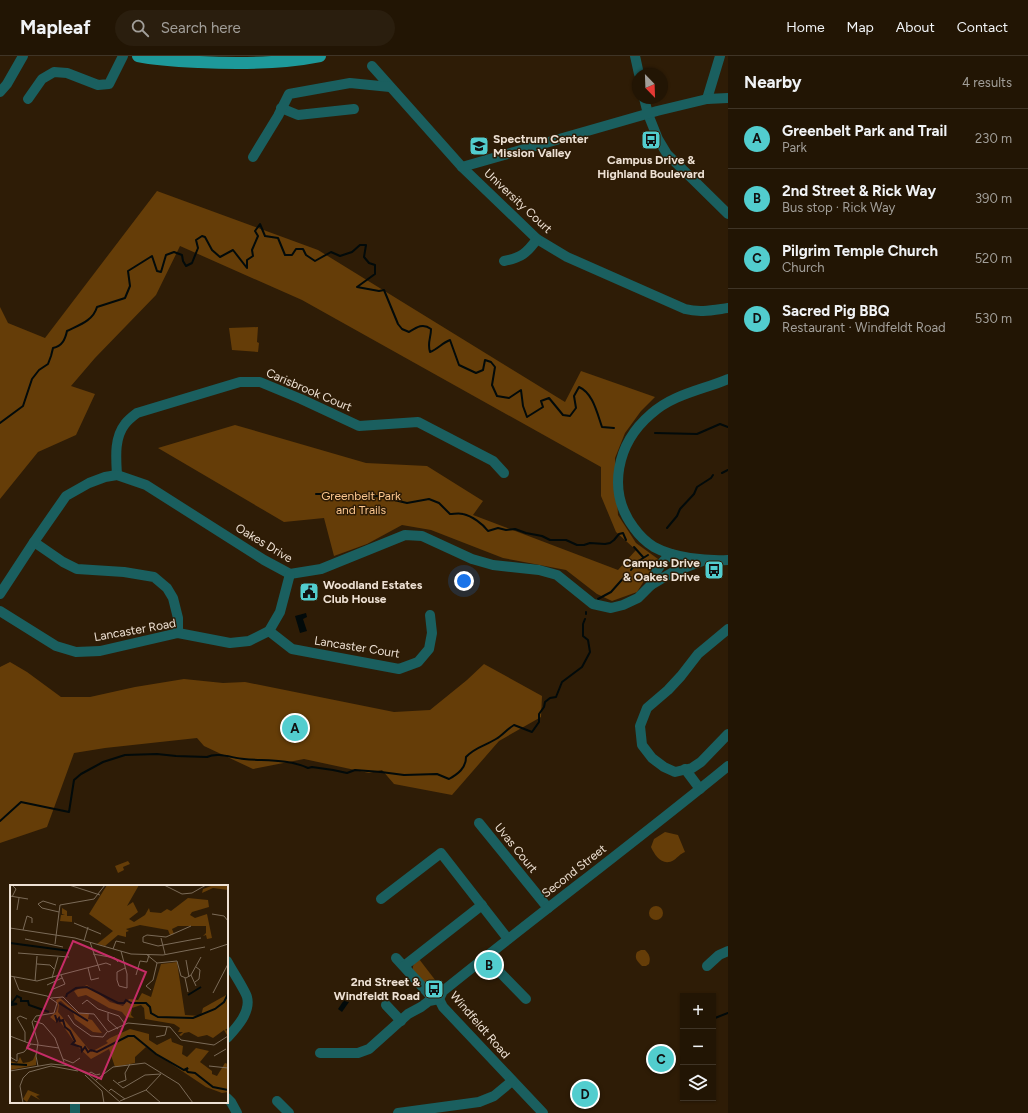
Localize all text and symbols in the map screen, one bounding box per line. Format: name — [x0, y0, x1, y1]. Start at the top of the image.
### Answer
search box — [115, 10, 395, 46]
text: Mapleaf — [20, 16, 91, 39]
icon: search — [129, 17, 151, 39]
text: Search here — [161, 19, 241, 37]
text: Home — [786, 19, 825, 36]
text: Map — [847, 19, 874, 36]
text: About — [896, 19, 935, 36]
text: Contact — [957, 19, 1008, 36]
north arrow — [632, 68, 668, 104]
text: Nearby — [744, 72, 802, 92]
text: 4 results — [962, 75, 1012, 90]
text: Greenbelt Park and Trail — [782, 122, 947, 140]
bus stop icon: Campus Drive & Highland Boulevard — [640, 129, 662, 151]
text: A — [752, 131, 762, 146]
text: 230 m — [975, 131, 1012, 146]
place label: Spectrum Center Mission Valley — [493, 132, 589, 160]
school or university icon: Spectrum Center Mission Valley — [468, 135, 490, 157]
text: Park — [782, 140, 807, 155]
place label: Campus Drive & Highland Boulevard — [597, 153, 705, 181]
street label: University Court — [481, 166, 555, 236]
text: 2nd Street & Rick Way — [782, 182, 936, 200]
text: B — [753, 191, 761, 206]
text: 390 m — [975, 191, 1012, 206]
text: Bus stop · Rick Way — [782, 200, 895, 215]
text: Pilgrim Temple Church — [782, 242, 938, 260]
text: C — [752, 251, 762, 266]
text: 520 m — [975, 251, 1012, 266]
text: Church — [782, 260, 825, 275]
text: Sacred Pig BBQ — [782, 302, 890, 320]
text: D — [752, 311, 762, 326]
text: 530 m — [975, 311, 1012, 326]
text: Restaurant · Windfeldt Road — [782, 320, 946, 335]
street label: Carisbrook Court — [264, 366, 354, 415]
park label: Greenbelt Park and Trails — [321, 489, 401, 517]
street label: Oakes Drive — [233, 521, 295, 566]
place label: Campus Drive & Oakes Drive — [623, 556, 700, 584]
bus stop icon: Campus Drive & Oakes Drive — [703, 559, 725, 581]
your location — [454, 571, 474, 591]
place label: Woodland Estates Club House — [323, 578, 423, 606]
public building icon: Woodland Estates Club House — [298, 581, 320, 603]
street label: Lancaster Road — [93, 616, 177, 644]
street label: Lancaster Court — [313, 633, 401, 661]
pin: A — [282, 713, 308, 743]
street label: Uvas Court — [492, 820, 541, 876]
street label: Second Street — [539, 841, 609, 900]
inset map — [10, 885, 228, 1103]
pin: B — [476, 950, 502, 980]
place label: 2nd Street & Windfeldt Road — [334, 975, 420, 1003]
bus stop icon: 2nd Street & Windfeldt Road — [423, 978, 445, 1000]
street label: Windfeldt Road — [447, 989, 513, 1061]
map controls — [680, 993, 716, 1101]
button: + — [680, 993, 716, 1029]
button: − — [680, 1029, 716, 1065]
pin: C — [648, 1044, 674, 1074]
button: layers — [680, 1065, 716, 1101]
pin: D — [572, 1079, 598, 1109]

